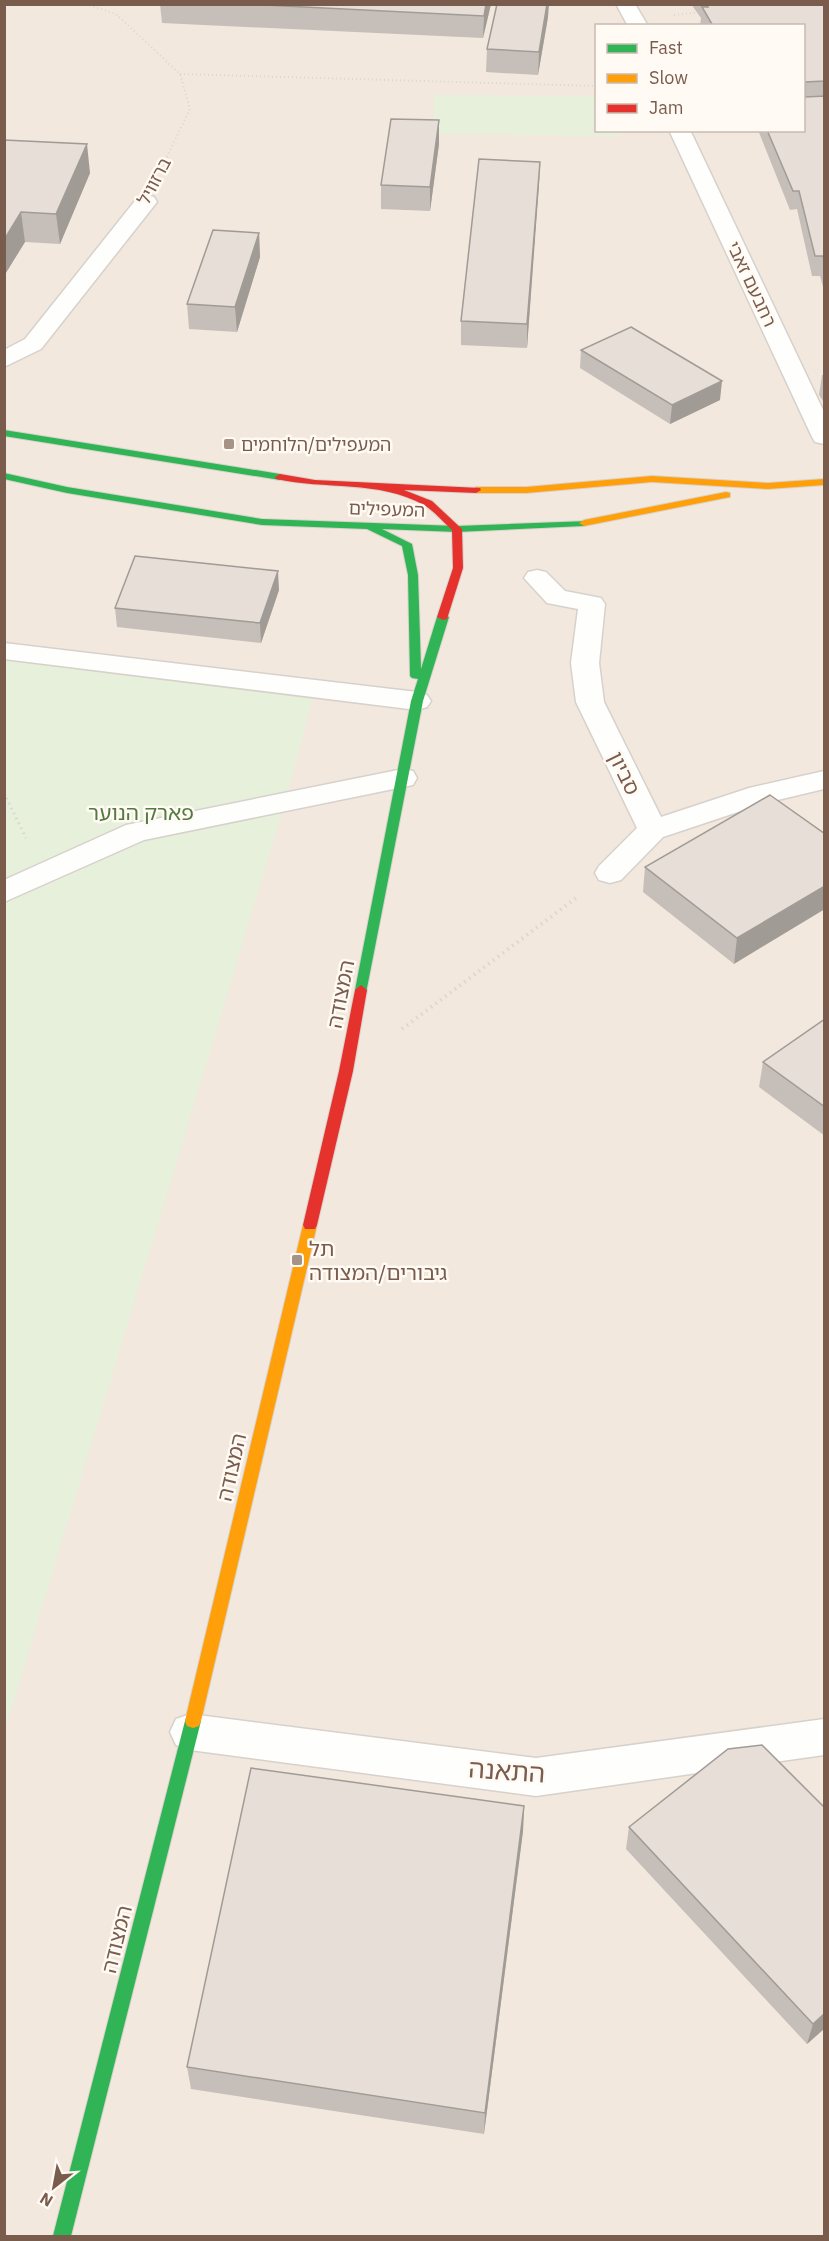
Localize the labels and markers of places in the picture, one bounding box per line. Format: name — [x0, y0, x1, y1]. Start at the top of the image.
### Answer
place label: המעפילים/הלוחמים — [241, 433, 391, 456]
marker: המעפילים/הלוחמים — [222, 437, 236, 451]
place label: תל גיבורים/המצודה — [309, 1234, 447, 1286]
marker: תל גיבורים/המצודה — [290, 1253, 304, 1267]

